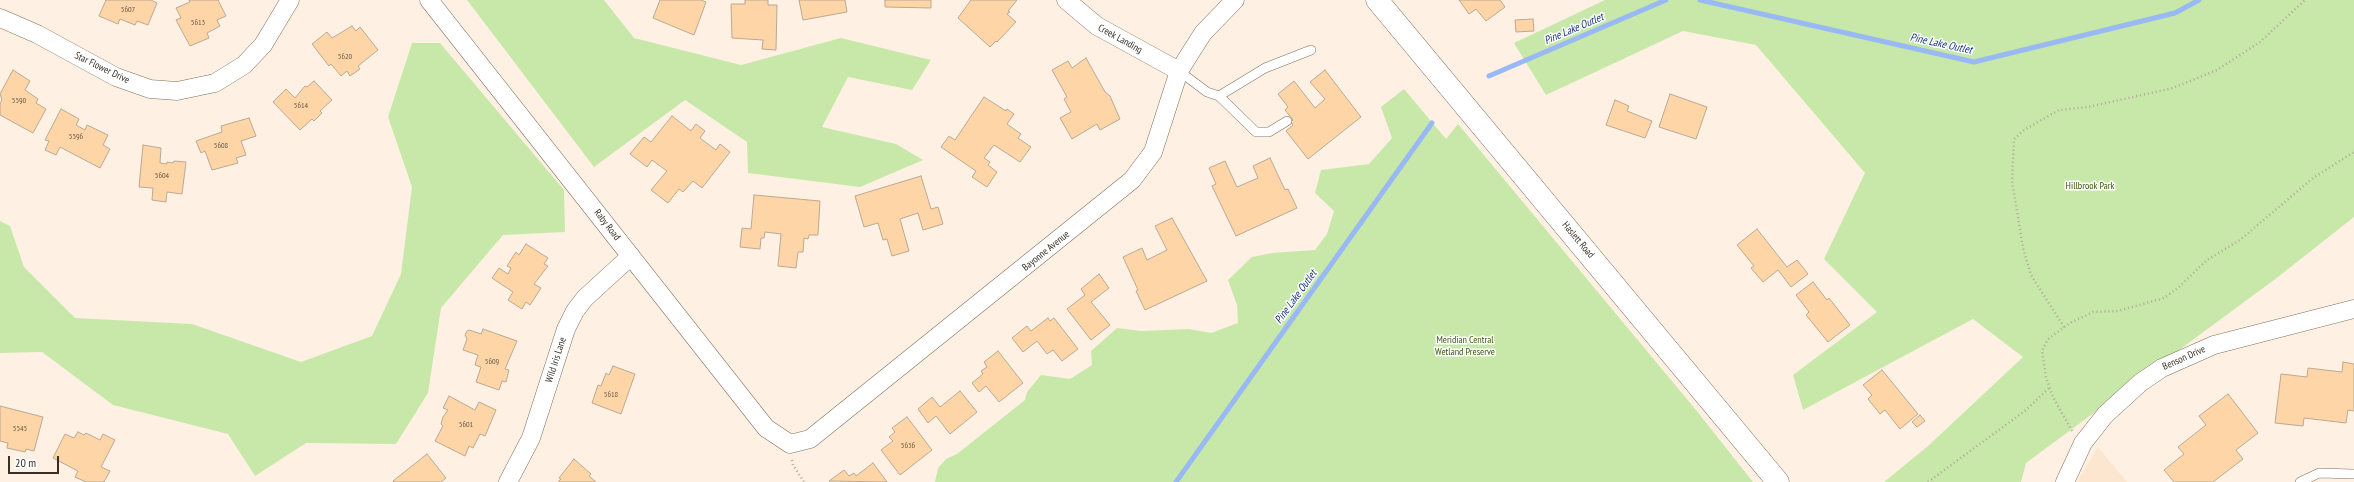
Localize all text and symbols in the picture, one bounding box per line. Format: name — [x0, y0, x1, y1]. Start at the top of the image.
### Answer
house number: 5607 — [121, 5, 135, 15]
water label: Pine Lake Outlet — [1542, 11, 1606, 47]
house number: 5613 — [191, 18, 205, 28]
street label: Creek Landing — [1096, 22, 1144, 56]
water label: Pine Lake Outlet — [1909, 31, 1973, 57]
street label: Star Flower Drive — [73, 50, 131, 86]
house number: 5620 — [338, 52, 352, 62]
house number: 5590 — [12, 96, 26, 106]
house number: 5614 — [294, 101, 308, 111]
house number: 5596 — [69, 132, 83, 142]
house number: 5608 — [214, 141, 228, 151]
house number: 5604 — [155, 171, 169, 181]
park label: Hillbrook Park — [2066, 180, 2114, 192]
street label: Raby Road — [591, 207, 623, 243]
street label: Haslett Road — [1559, 219, 1597, 261]
street label: Bayonne Avenue — [1020, 228, 1072, 274]
water label: Pine Lake Outlet — [1272, 268, 1320, 326]
park label: Meridian Central Wetland Preserve — [1435, 334, 1495, 358]
street label: Wild Iris Lane — [543, 336, 569, 384]
street label: Benson Drive — [2161, 343, 2207, 373]
house number: 5609 — [485, 357, 499, 367]
house number: 5618 — [604, 390, 618, 400]
house number: 5601 — [459, 420, 473, 430]
house number: 5545 — [13, 424, 27, 434]
house number: 5636 — [901, 441, 915, 451]
scale bar — [10, 448, 61, 474]
text: 20 m — [15, 455, 36, 470]

